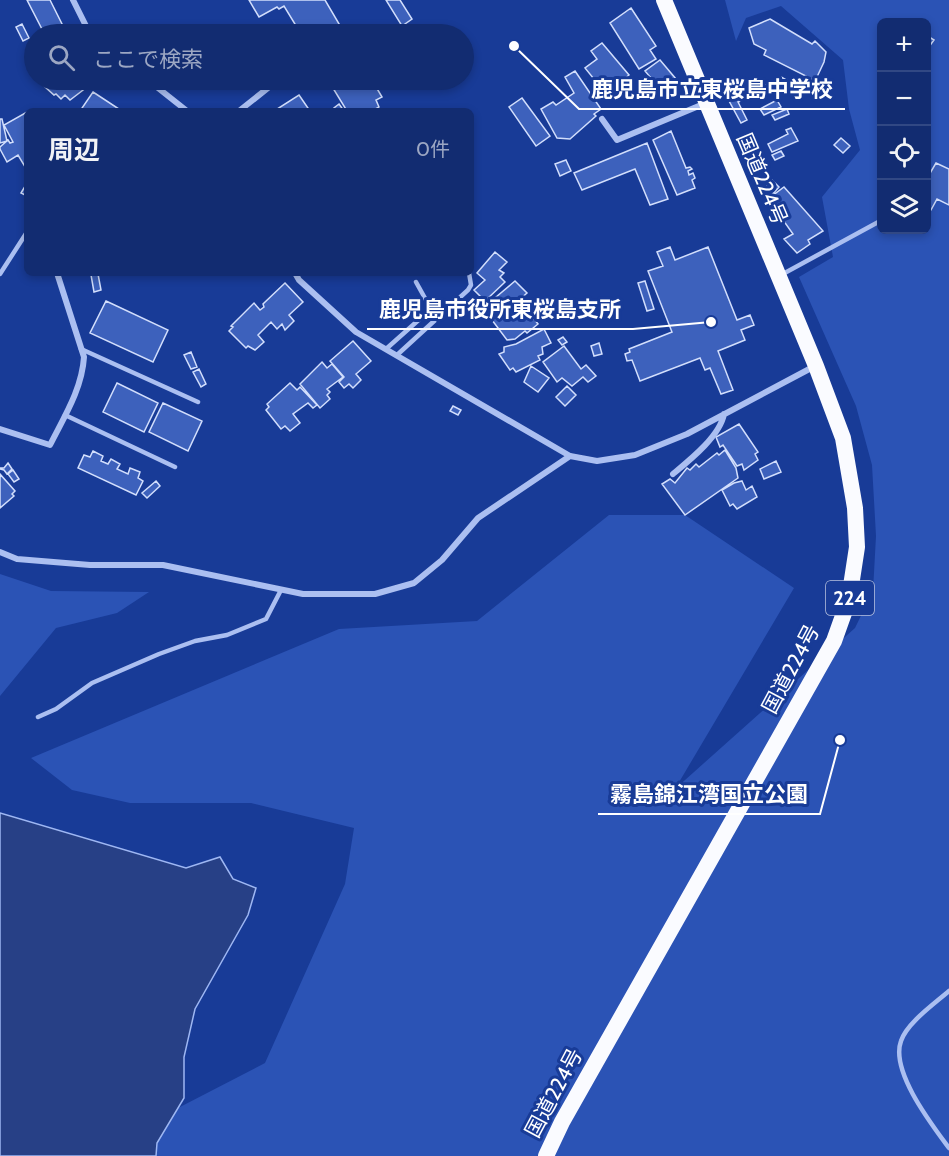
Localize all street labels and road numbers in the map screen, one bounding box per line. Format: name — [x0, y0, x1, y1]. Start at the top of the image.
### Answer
street label: 国道224号 — [732, 129, 793, 228]
road number: 224 — [826, 581, 874, 615]
street label: 国道224号 — [757, 620, 824, 718]
street label: 国道224号 — [520, 1044, 587, 1142]

